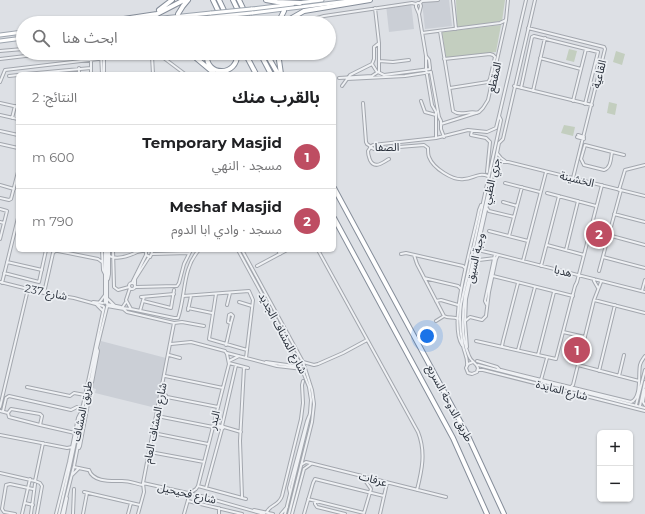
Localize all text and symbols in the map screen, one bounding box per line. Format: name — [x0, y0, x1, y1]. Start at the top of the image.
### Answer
search box — [16, 16, 336, 60]
icon: search — [30, 27, 52, 49]
text: ابحث هنا — [62, 28, 118, 47]
street label: القاعية — [589, 58, 609, 90]
street label: المقطع — [484, 60, 505, 94]
text: بالقرب منك — [232, 87, 320, 107]
text: النتائج: 2 — [32, 89, 77, 105]
text: Temporary Masjid — [142, 133, 282, 152]
street label: الصفا — [375, 140, 399, 154]
text: 600 m — [32, 149, 74, 165]
text: 1 — [304, 149, 310, 165]
street label: جري الظبي — [479, 156, 506, 206]
text: مسجد · النهي — [212, 157, 282, 173]
street label: الخشينة — [558, 168, 596, 190]
text: Meshaf Masjid — [170, 197, 282, 216]
text: 790 m — [32, 213, 73, 229]
text: 2 — [303, 213, 311, 229]
pin: 2 — [586, 219, 612, 249]
text: مسجد · وادي ابا الدوم — [171, 221, 282, 237]
street label: وجبة السيق — [462, 231, 488, 285]
street label: هدبا — [552, 262, 574, 280]
street label: شارع 237 — [23, 281, 69, 304]
street label: شارع المشاف الجديد — [255, 290, 310, 377]
your location — [417, 326, 437, 346]
pin: 1 — [564, 335, 590, 365]
street label: طريق الدوحة السريع — [423, 362, 476, 444]
street label: شارع المايدة — [534, 377, 590, 404]
street label: طريق المشاف — [69, 379, 95, 443]
street label: شارع المشاف العام — [140, 381, 171, 465]
street label: البدر — [205, 409, 223, 432]
map controls — [597, 430, 633, 502]
button: + — [597, 430, 633, 466]
button: − — [597, 466, 633, 502]
street label: عرفات — [357, 469, 389, 490]
street label: شارع فحيحيل — [156, 479, 218, 508]

